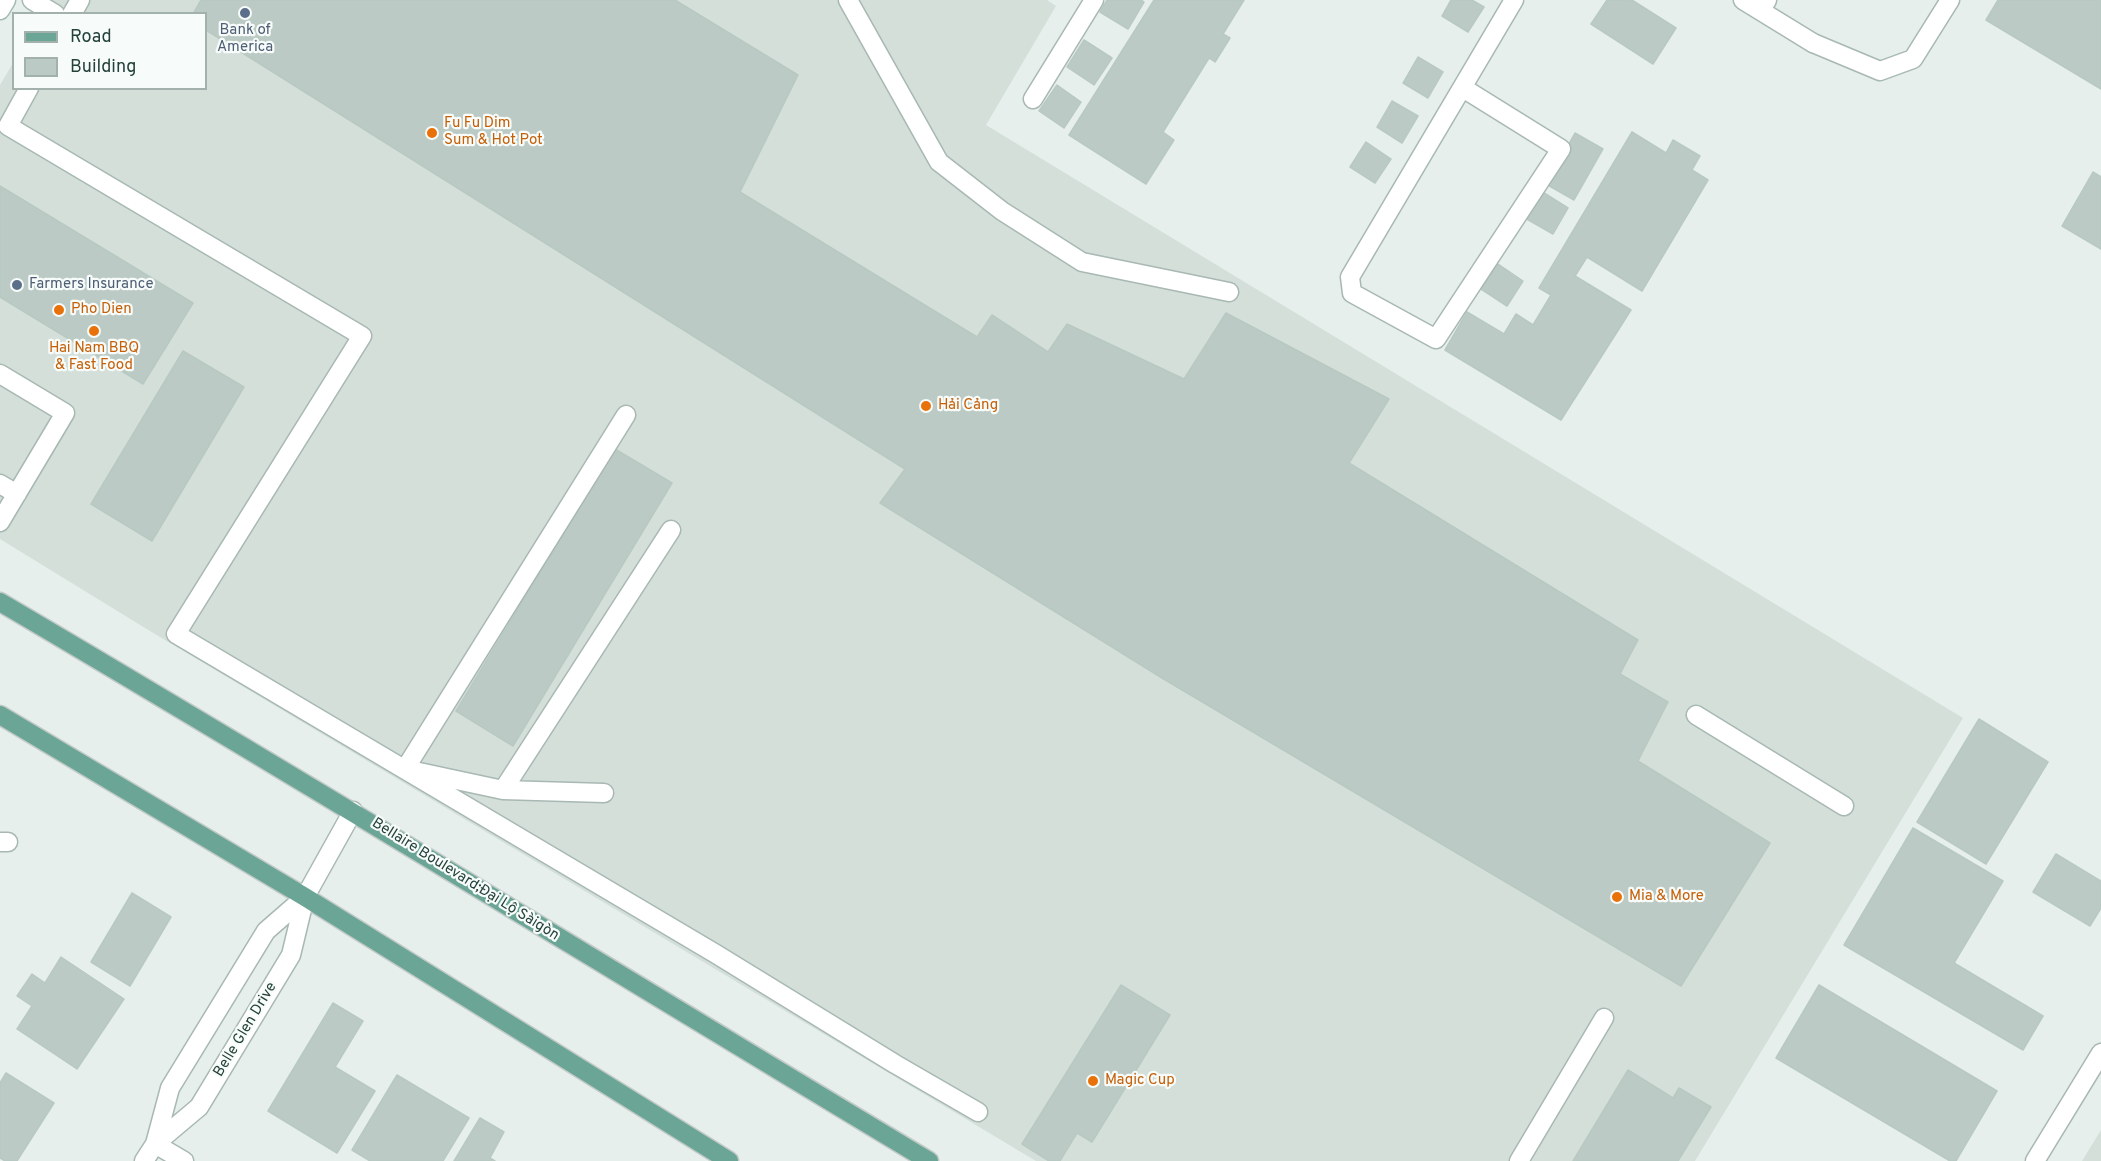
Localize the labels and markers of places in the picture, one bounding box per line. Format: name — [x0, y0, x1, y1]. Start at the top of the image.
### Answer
marker: Bank of America — [238, 6, 252, 20]
place label: Bank of America — [217, 22, 273, 57]
place label: Fu Fu Dim Sum & Hot Pot — [444, 115, 543, 150]
marker: Fu Fu Dim Sum & Hot Pot — [425, 126, 439, 140]
place label: Farmers Insurance — [29, 276, 154, 294]
marker: Farmers Insurance — [10, 278, 24, 292]
place label: Pho Dien — [71, 301, 132, 319]
marker: Pho Dien — [52, 303, 66, 317]
marker: Hai Nam BBQ & Fast Food — [87, 324, 101, 338]
place label: Hai Nam BBQ & Fast Food — [49, 340, 139, 375]
place label: Hải Cảng — [938, 397, 998, 415]
marker: Hải Cảng — [919, 399, 933, 413]
place label: Mia & More — [1629, 888, 1704, 906]
marker: Mia & More — [1610, 890, 1624, 904]
place label: Magic Cup — [1105, 1072, 1175, 1090]
marker: Magic Cup — [1086, 1074, 1100, 1088]

